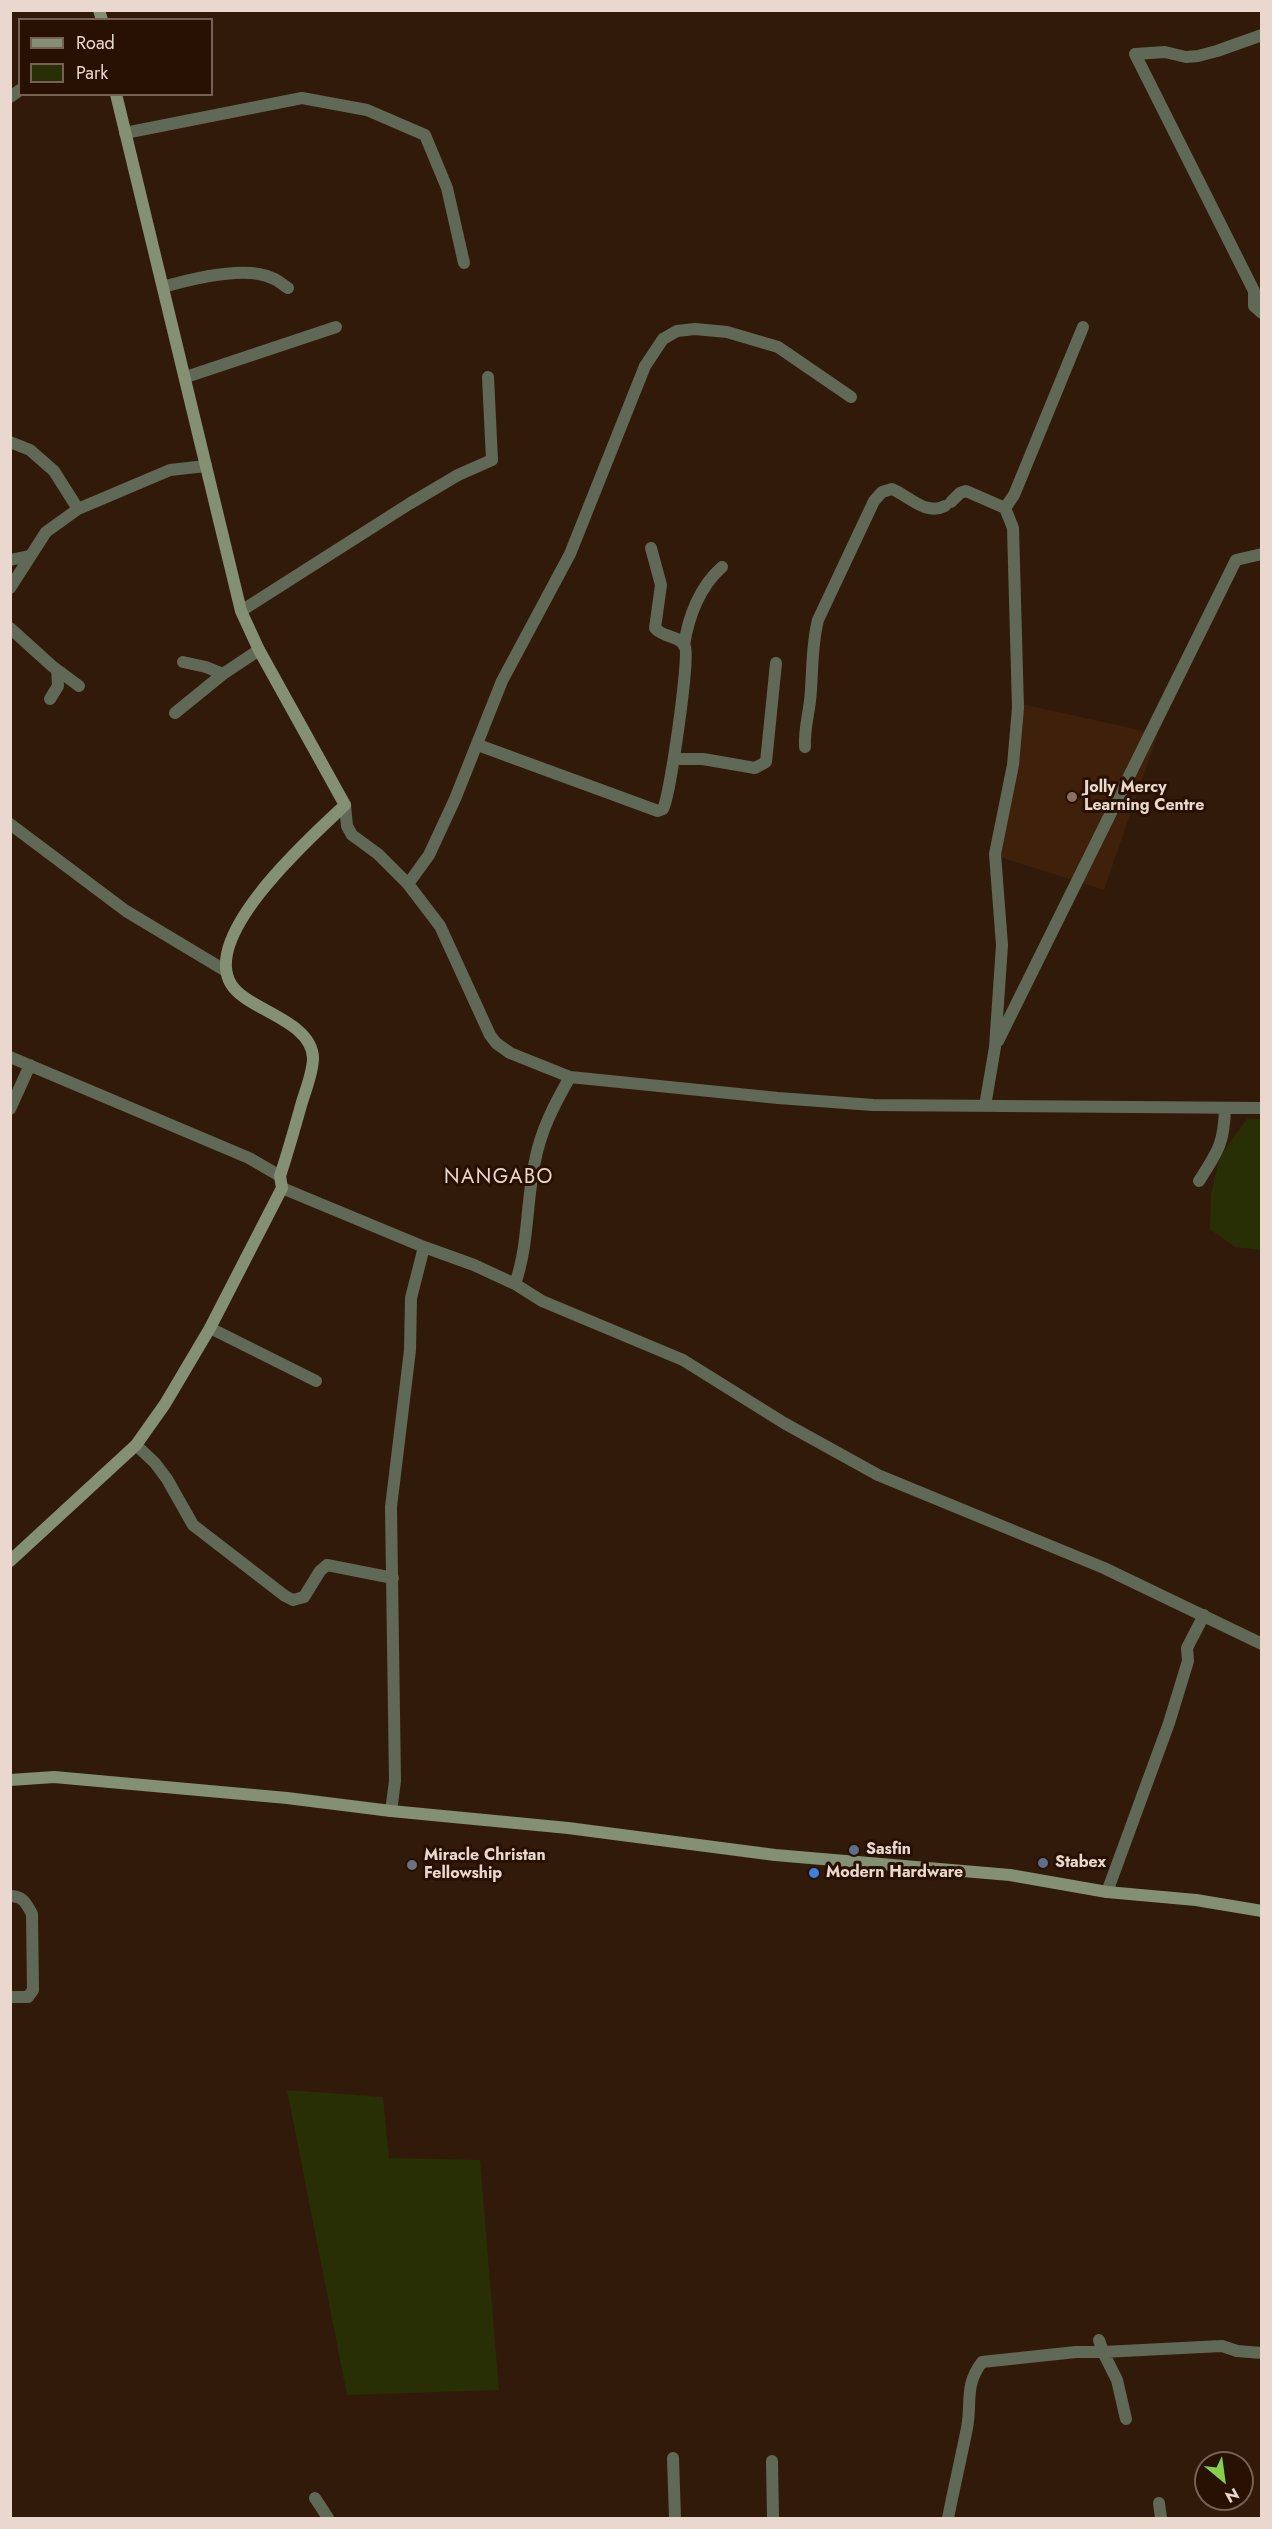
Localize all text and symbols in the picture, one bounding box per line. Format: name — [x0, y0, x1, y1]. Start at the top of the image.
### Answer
legend — [18, 18, 213, 96]
text: Road — [76, 30, 115, 56]
text: Park — [76, 60, 108, 86]
place label: Jolly Mercy Learning Centre — [1084, 778, 1204, 816]
marker: Jolly Mercy Learning Centre — [1065, 790, 1079, 804]
district label: NANGABO — [444, 1166, 554, 1190]
place label: Sasfin — [866, 1840, 911, 1860]
marker: Sasfin — [847, 1843, 861, 1857]
place label: Miracle Christan Fellowship — [424, 1846, 546, 1884]
place label: Stabex — [1055, 1853, 1106, 1873]
marker: Stabex — [1036, 1856, 1050, 1870]
marker: Miracle Christan Fellowship — [405, 1858, 419, 1872]
place label: Modern Hardware — [826, 1863, 963, 1883]
marker: Modern Hardware — [807, 1866, 821, 1880]
north arrow — [1194, 2451, 1254, 2511]
text: N — [1221, 2482, 1243, 2509]

